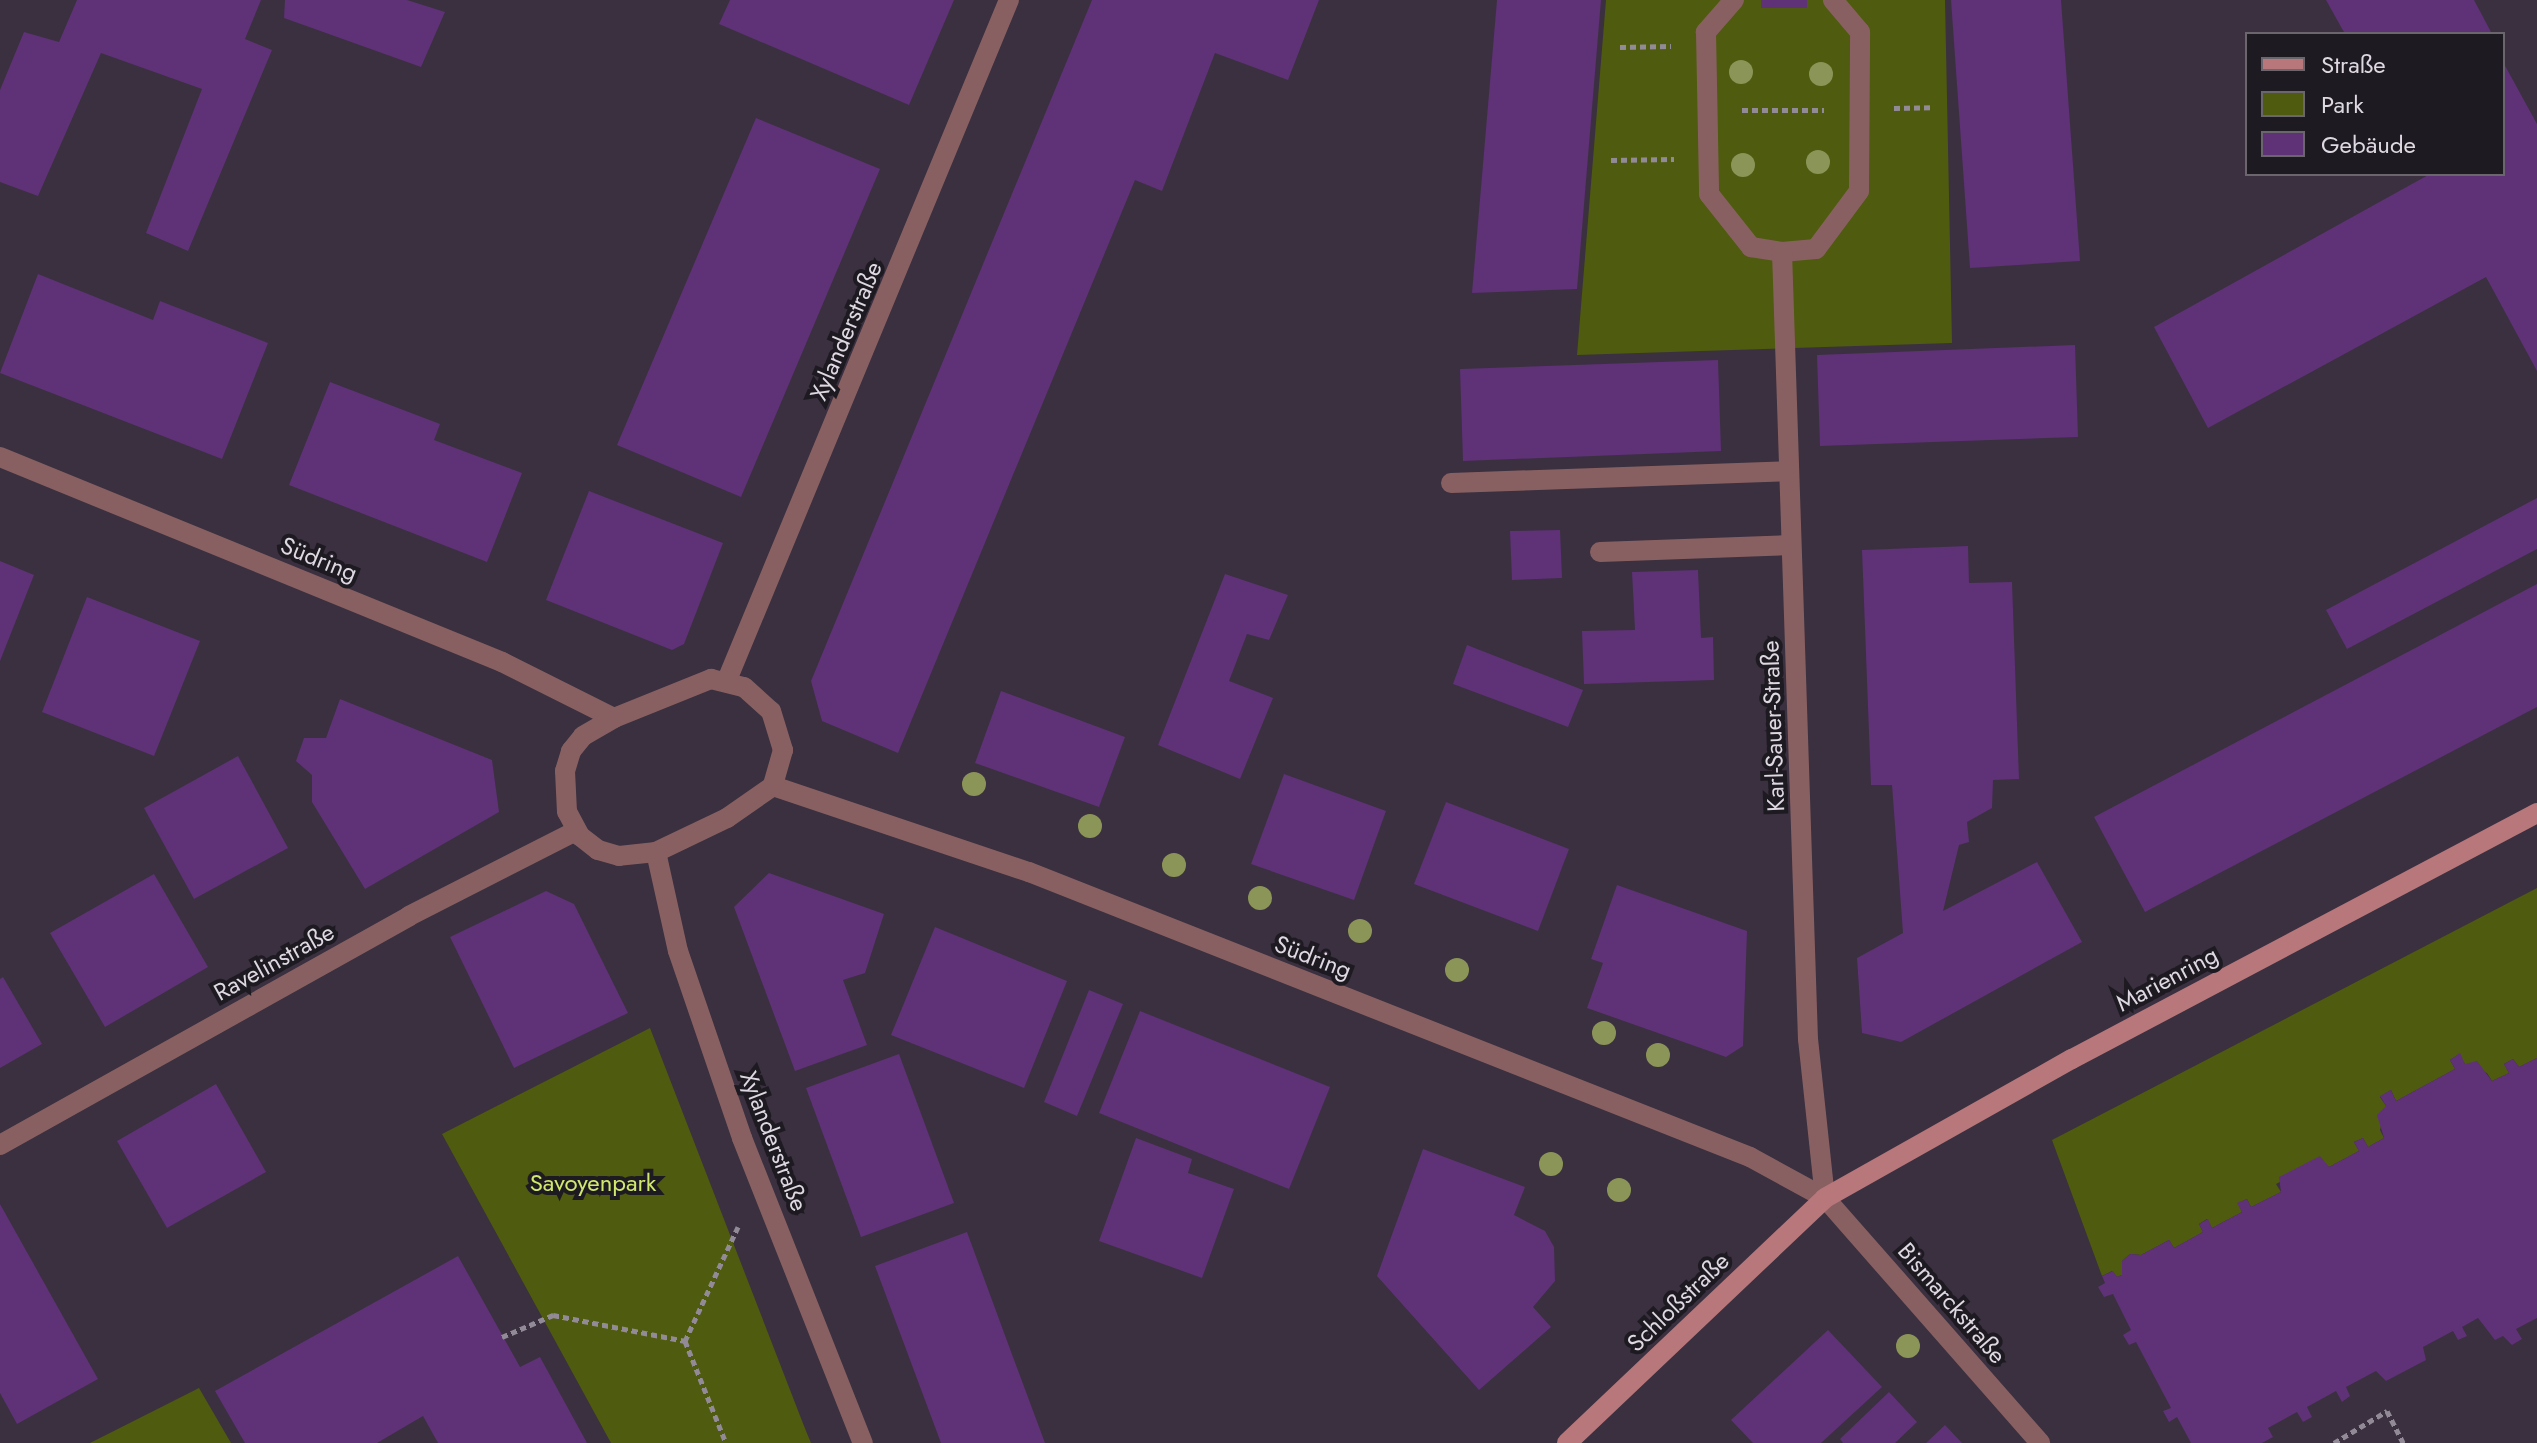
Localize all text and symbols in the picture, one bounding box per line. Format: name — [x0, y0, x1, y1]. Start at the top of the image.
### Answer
legend — [2245, 32, 2505, 176]
text: Straße — [2321, 47, 2386, 82]
text: Park — [2321, 87, 2364, 122]
text: Gebäude — [2321, 127, 2416, 162]
street label: Xylanderstraße — [804, 257, 888, 405]
street label: Südring — [276, 531, 362, 587]
street label: Karl-Sauer-Straße — [1756, 640, 1790, 812]
street label: Ravelinstraße — [209, 917, 339, 1007]
street label: Südring — [1270, 929, 1356, 985]
street label: Marienring — [2111, 940, 2223, 1018]
street label: Xylanderstraße — [734, 1067, 814, 1215]
park label: Savoyenpark — [530, 1169, 656, 1197]
street label: Bismarckstraße — [1892, 1237, 2012, 1369]
street label: Schloßstraße — [1621, 1246, 1735, 1358]

